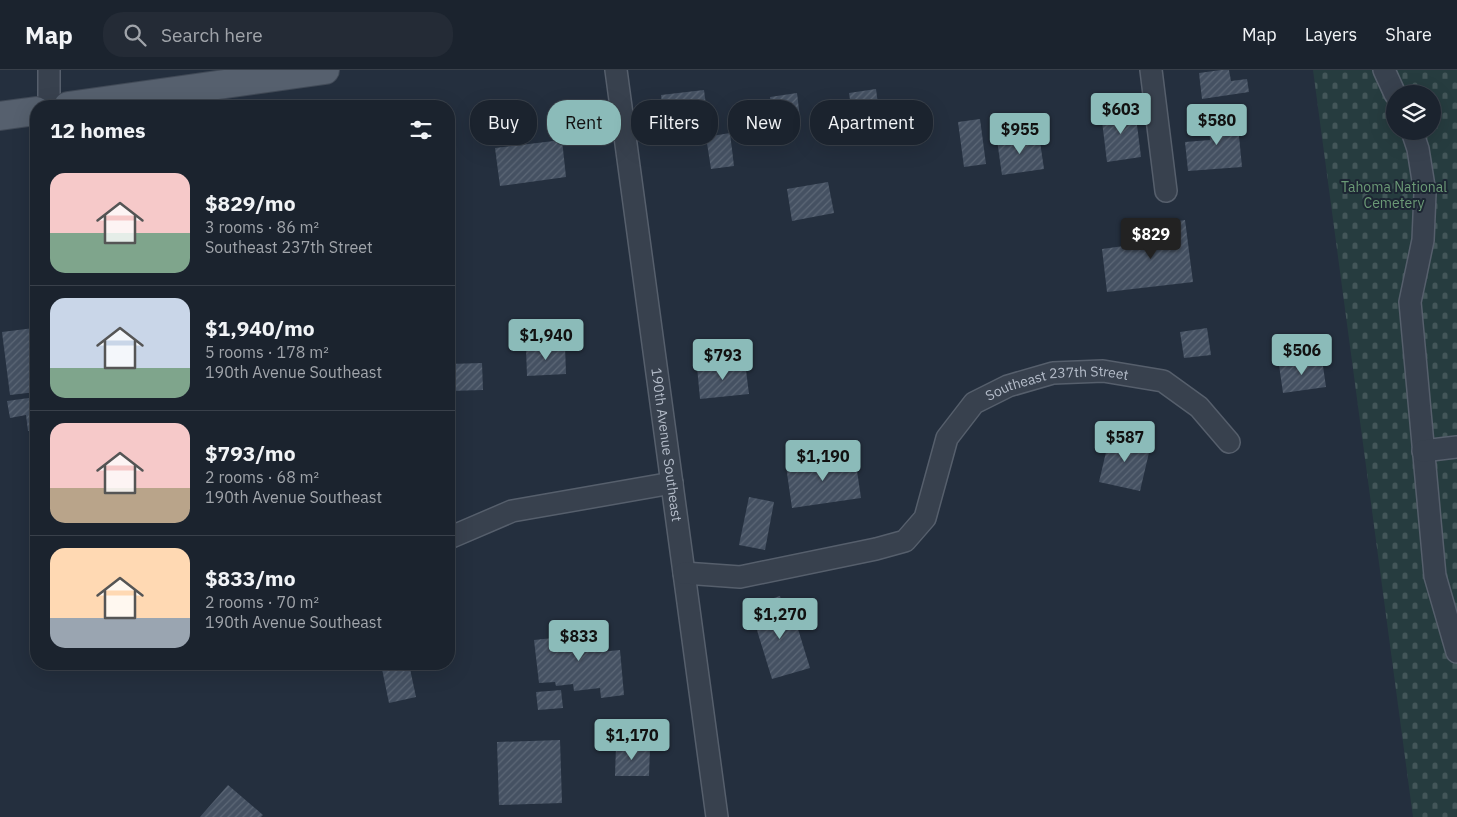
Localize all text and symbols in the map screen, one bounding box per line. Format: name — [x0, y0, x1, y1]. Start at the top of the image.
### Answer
search box — [103, 12, 453, 57]
text: Map — [25, 19, 73, 51]
icon: search — [121, 21, 149, 49]
text: Search here — [161, 23, 263, 47]
text: Map — [1242, 23, 1277, 46]
text: Layers — [1305, 23, 1357, 46]
text: Share — [1385, 23, 1432, 46]
map controls — [1386, 85, 1441, 140]
button: layers — [1386, 85, 1441, 140]
pin: $603 — [1091, 92, 1151, 135]
text: $603 — [1102, 99, 1140, 119]
chip: Buy — [470, 100, 537, 145]
chip: Rent — [547, 100, 621, 145]
chip: Filters — [631, 100, 718, 145]
chip: New — [728, 100, 800, 145]
chip: Apartment — [810, 100, 933, 145]
pin: $580 — [1187, 104, 1247, 146]
text: $580 — [1198, 110, 1236, 130]
pin: $955 — [990, 112, 1050, 155]
text: 12 homes — [50, 116, 146, 144]
icon: filters — [407, 116, 435, 144]
text: $955 — [1001, 119, 1039, 139]
park label: Tahoma National Cemetery — [1341, 178, 1447, 212]
text: $829/mo — [205, 189, 296, 217]
icon: home — [90, 193, 150, 253]
text: 3 rooms · 86 m² — [205, 217, 319, 237]
pin: $829 — [1121, 218, 1181, 260]
text: $829 — [1132, 224, 1170, 244]
text: Southeast 237th Street — [205, 237, 373, 257]
text: $1,940/mo — [205, 314, 315, 342]
icon: home — [90, 318, 150, 378]
pin: $1,940 — [505, 318, 587, 361]
text: $1,940 — [520, 325, 572, 345]
pin: $506 — [1272, 334, 1332, 376]
pin: $793 — [693, 338, 753, 381]
text: $506 — [1283, 340, 1321, 360]
text: 5 rooms · 178 m² — [205, 342, 329, 362]
text: $793 — [704, 345, 742, 365]
text: 190th Avenue Southeast — [205, 362, 382, 382]
street label: Southeast 237th Street — [982, 362, 1130, 405]
street label: 190th Avenue Southeast — [647, 367, 686, 523]
pin: $587 — [1095, 420, 1155, 463]
text: $587 — [1106, 427, 1144, 447]
text: $793/mo — [205, 439, 296, 467]
pin: $1,190 — [782, 440, 864, 482]
icon: home — [90, 443, 150, 503]
text: $1,190 — [797, 446, 849, 466]
text: 2 rooms · 68 m² — [205, 467, 319, 487]
text: 190th Avenue Southeast — [205, 487, 382, 507]
text: $833/mo — [205, 564, 296, 592]
icon: home — [90, 568, 150, 628]
text: 2 rooms · 70 m² — [205, 592, 319, 612]
pin: $1,270 — [739, 598, 821, 640]
text: $1,270 — [754, 604, 806, 624]
text: 190th Avenue Southeast — [205, 612, 382, 632]
pin: $833 — [549, 620, 609, 662]
text: $833 — [560, 626, 598, 646]
pin: $1,170 — [591, 718, 673, 761]
text: $1,170 — [606, 725, 658, 745]

